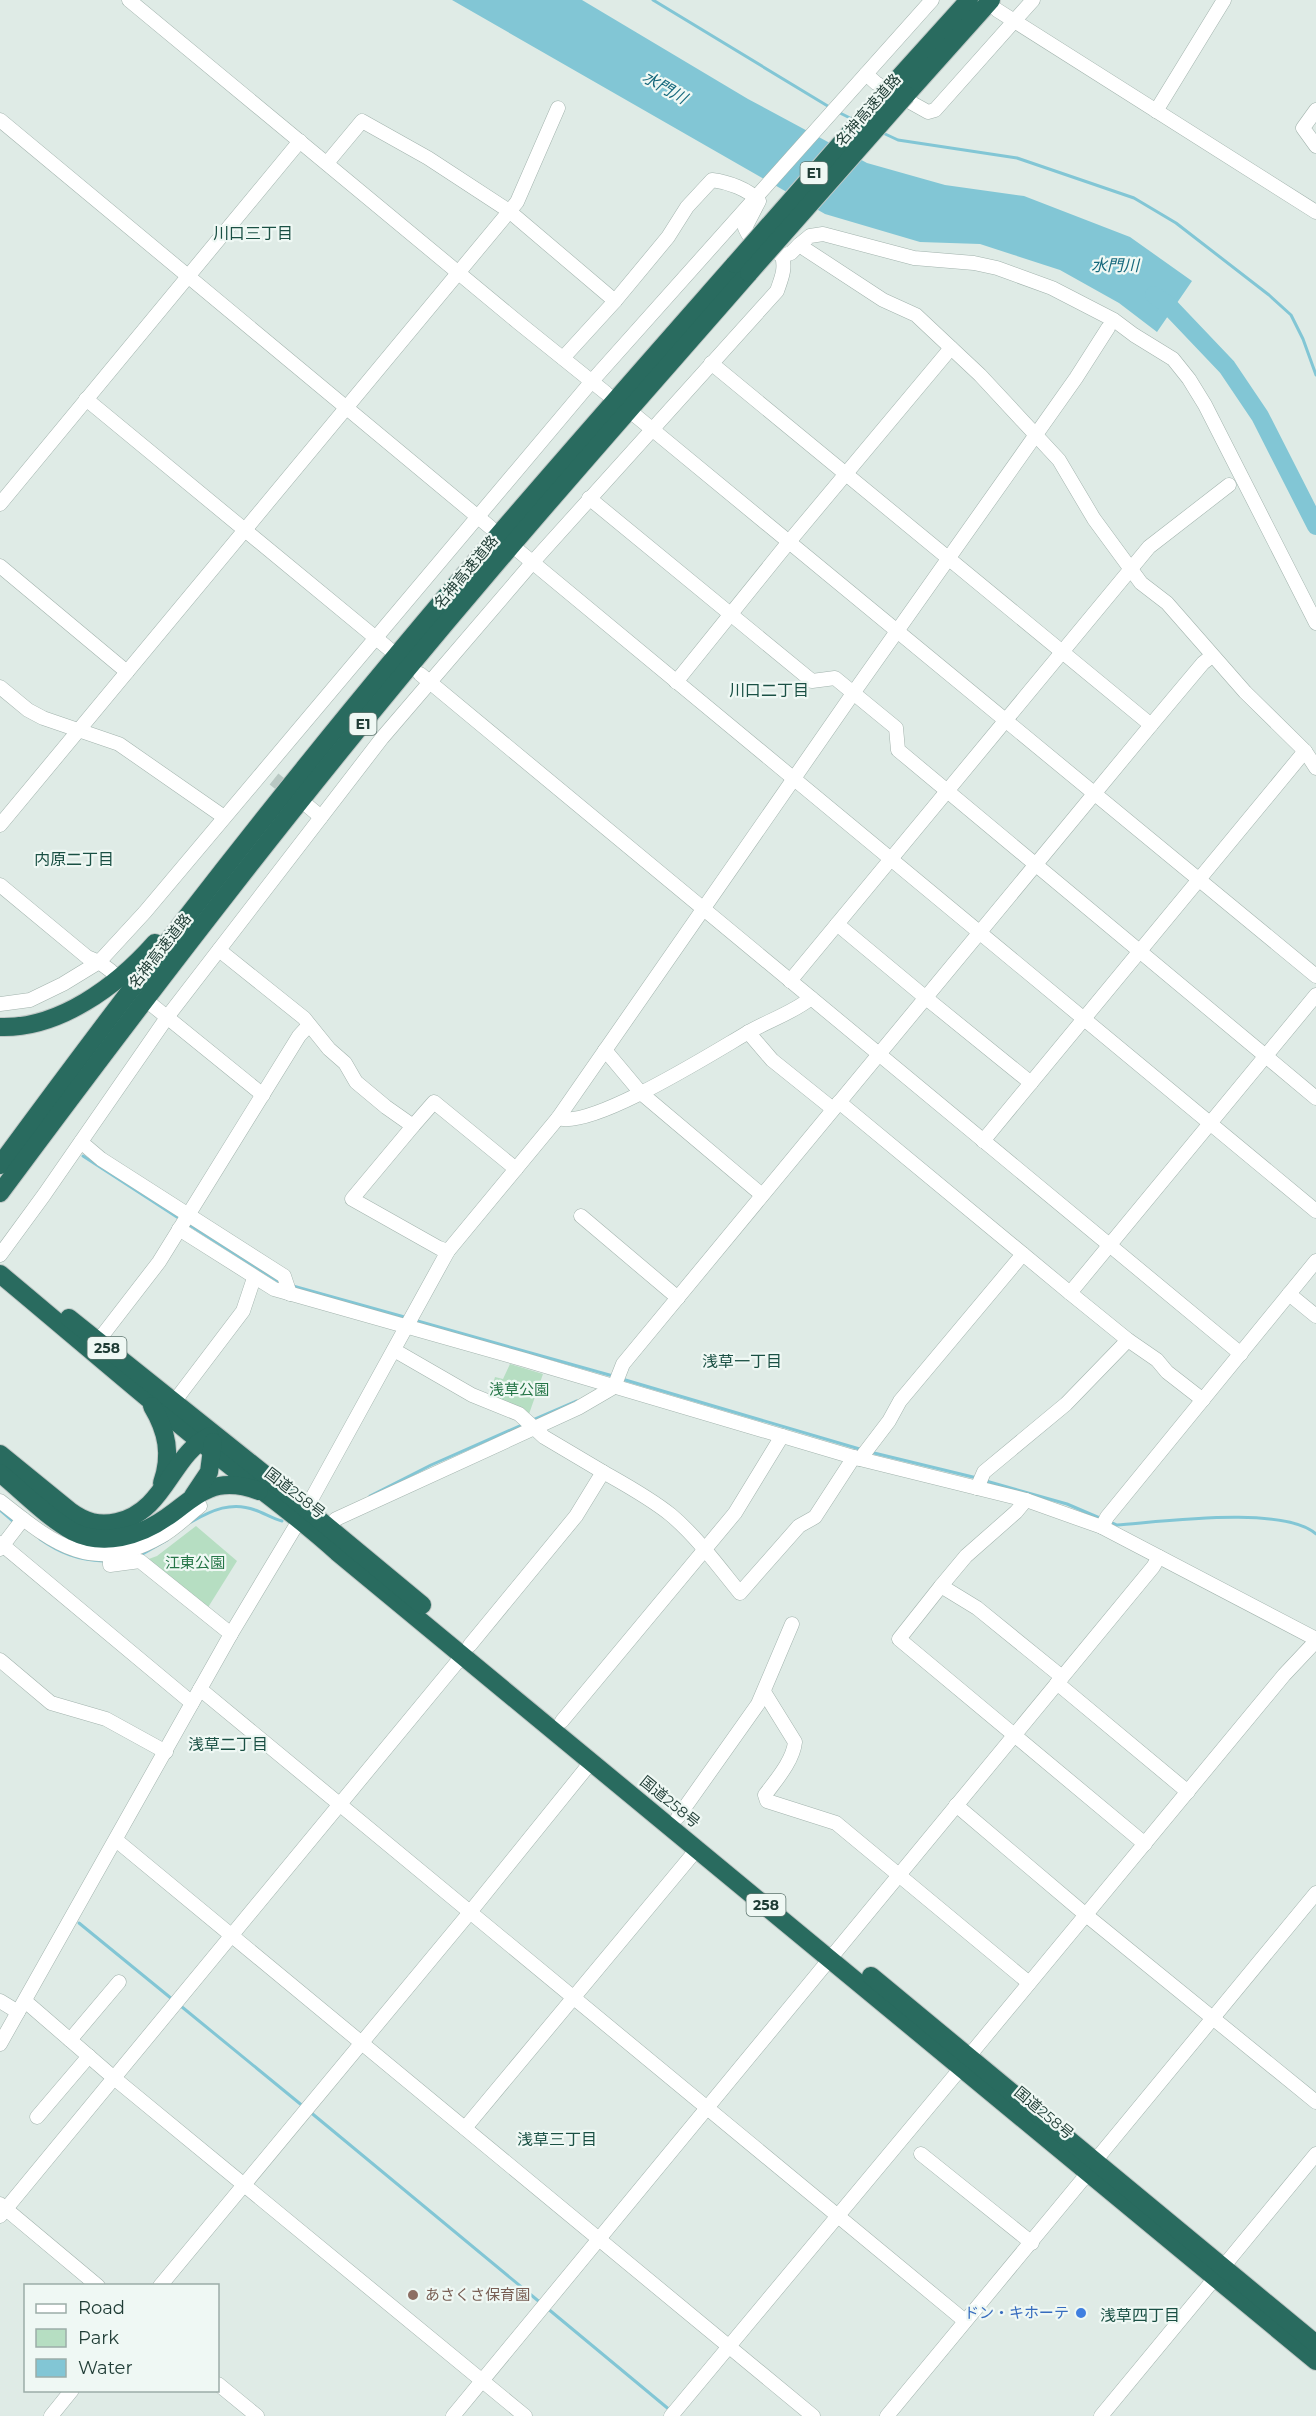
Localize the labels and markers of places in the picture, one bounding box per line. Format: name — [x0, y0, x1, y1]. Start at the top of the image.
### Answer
place label: あさくさ保育園 — [425, 2285, 530, 2304]
marker: あさくさ保育園 — [406, 2288, 420, 2302]
place label: ドン・キホーテ — [964, 2303, 1069, 2322]
marker: ドン・キホーテ — [1074, 2306, 1088, 2320]

